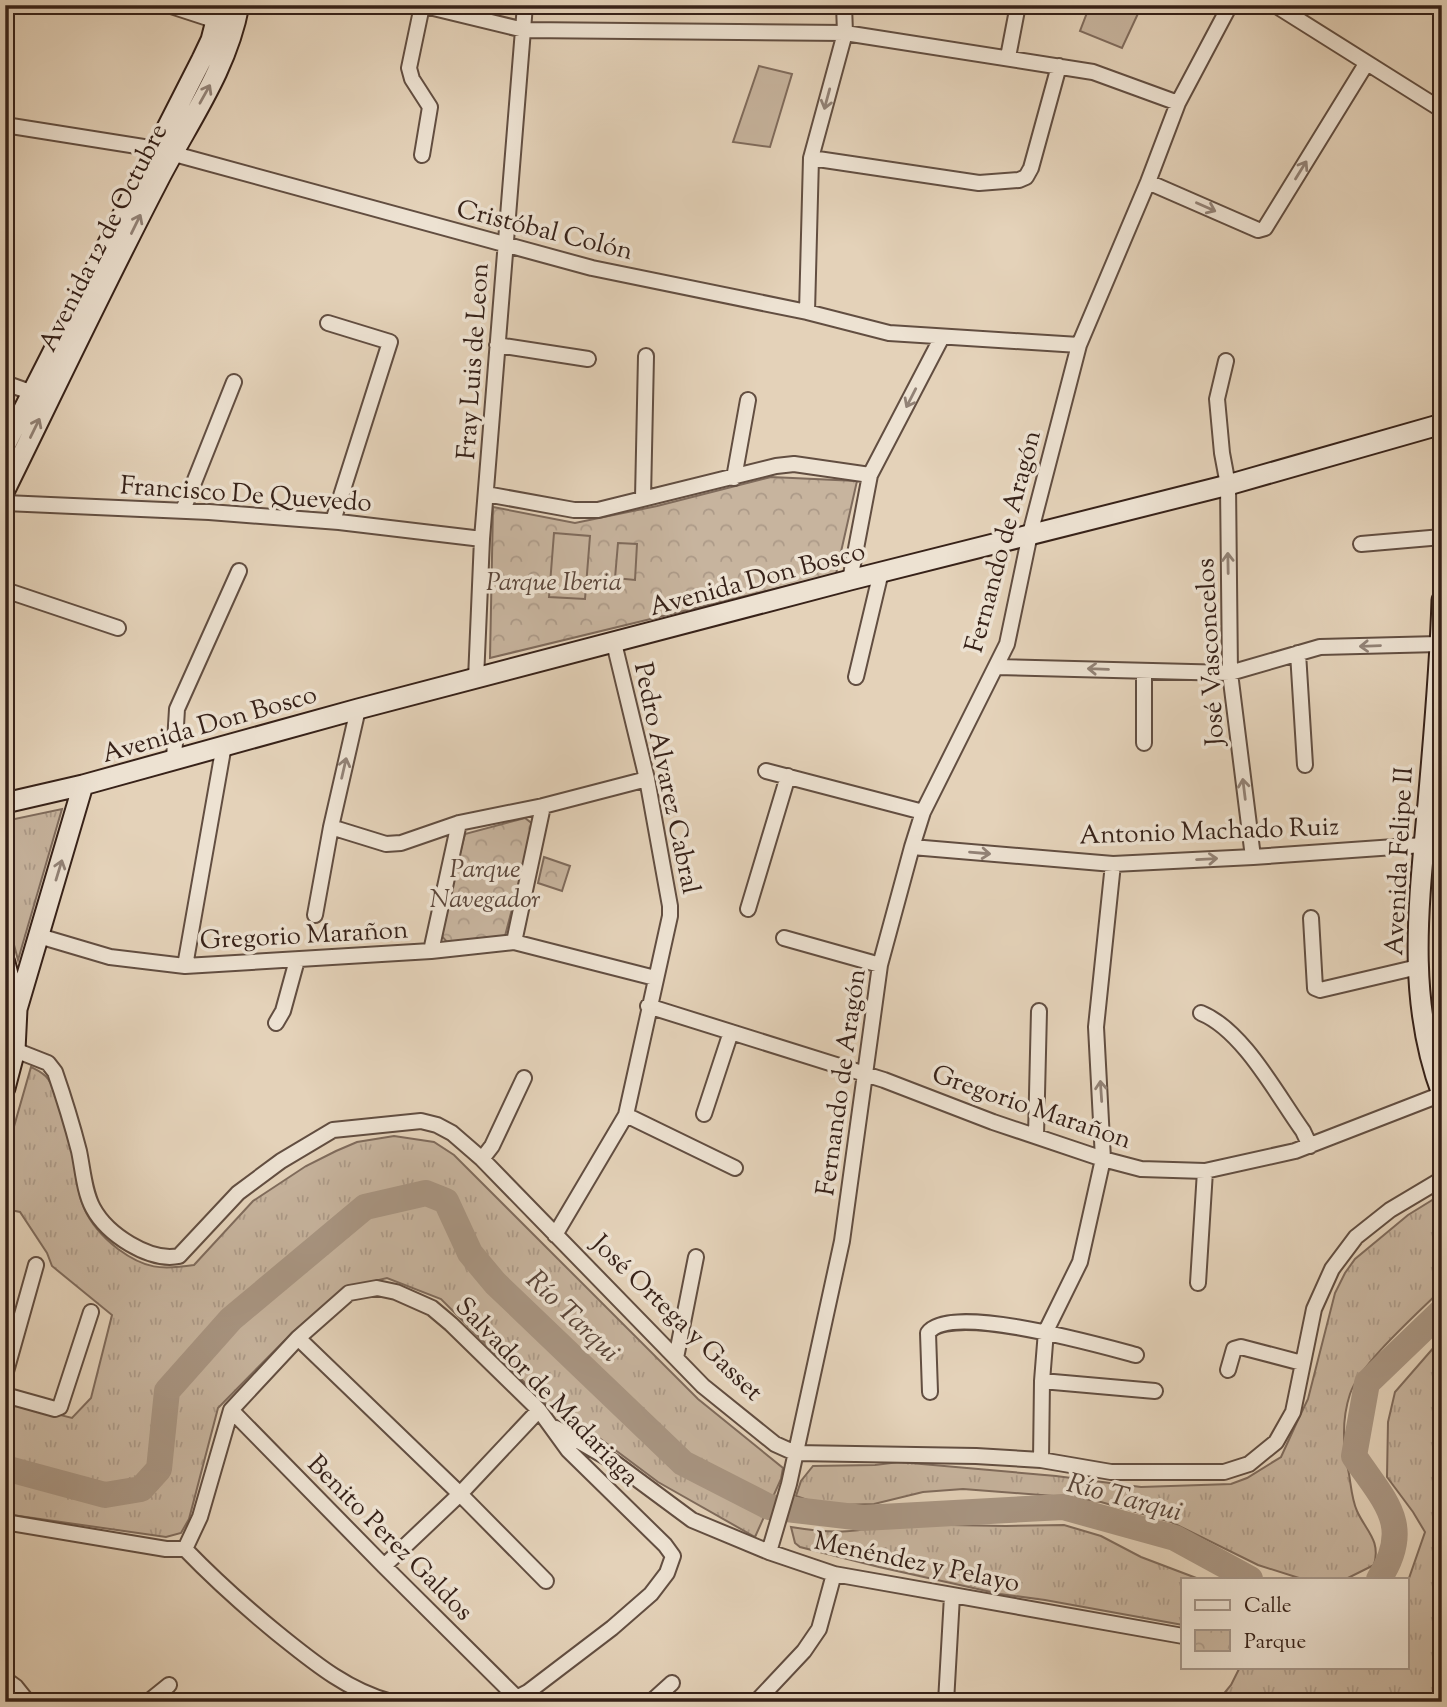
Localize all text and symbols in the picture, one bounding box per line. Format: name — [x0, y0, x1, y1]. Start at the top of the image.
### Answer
one-way arrow — [198, 85, 212, 105]
one-way arrow — [820, 88, 833, 110]
street label: Avenida 12 de Octubre — [31, 118, 178, 359]
one-way arrow — [1294, 161, 1308, 181]
street label: Cristóbal Colón — [452, 192, 637, 271]
one-way arrow — [1195, 201, 1216, 214]
one-way arrow — [130, 214, 144, 235]
street label: Fray Luis de Leon — [449, 262, 500, 461]
one-way arrow — [903, 387, 917, 408]
one-way arrow — [29, 418, 43, 439]
street label: Fernando de Aragón — [957, 426, 1052, 657]
street label: Francisco De Quevedo — [119, 468, 373, 523]
street label: Avenida Don Bosco — [646, 534, 870, 627]
one-way arrow — [1221, 552, 1235, 575]
street label: José Vasconcelos — [1188, 557, 1235, 748]
park label: Parque Iberia — [486, 565, 622, 602]
one-way arrow — [1359, 639, 1382, 653]
street label: Pedro Alvarez Cabral — [623, 659, 708, 898]
one-way arrow — [1086, 663, 1109, 676]
street label: Avenida Don Bosco — [98, 677, 321, 774]
one-way arrow — [338, 757, 352, 780]
street label: Avenida Felipe II — [1377, 765, 1424, 957]
one-way arrow — [1238, 779, 1251, 801]
street label: Antonio Machado Ruiz — [1079, 809, 1340, 856]
one-way arrow — [968, 847, 991, 860]
park label: Parque Navegador — [429, 852, 541, 919]
one-way arrow — [1195, 853, 1218, 866]
one-way arrow — [53, 860, 66, 882]
street label: Gregorio Marañon — [199, 913, 409, 960]
street label: Fernando de Aragón — [808, 967, 877, 1198]
street label: Gregorio Marañon — [927, 1057, 1136, 1160]
one-way arrow — [1094, 1080, 1107, 1103]
street label: José Ortega y Gasset — [581, 1226, 770, 1411]
water label: Río Tarqui — [516, 1262, 628, 1372]
street label: Salvador de Madariaga — [446, 1290, 647, 1496]
street label: Benito Perez Galdos — [298, 1447, 481, 1630]
water label: Río Tarqui — [1062, 1464, 1186, 1533]
street label: Menéndez y Pelayo — [810, 1524, 1023, 1603]
legend — [1181, 1578, 1408, 1668]
text: Calle — [1244, 1592, 1292, 1622]
text: Parque — [1244, 1628, 1306, 1658]

